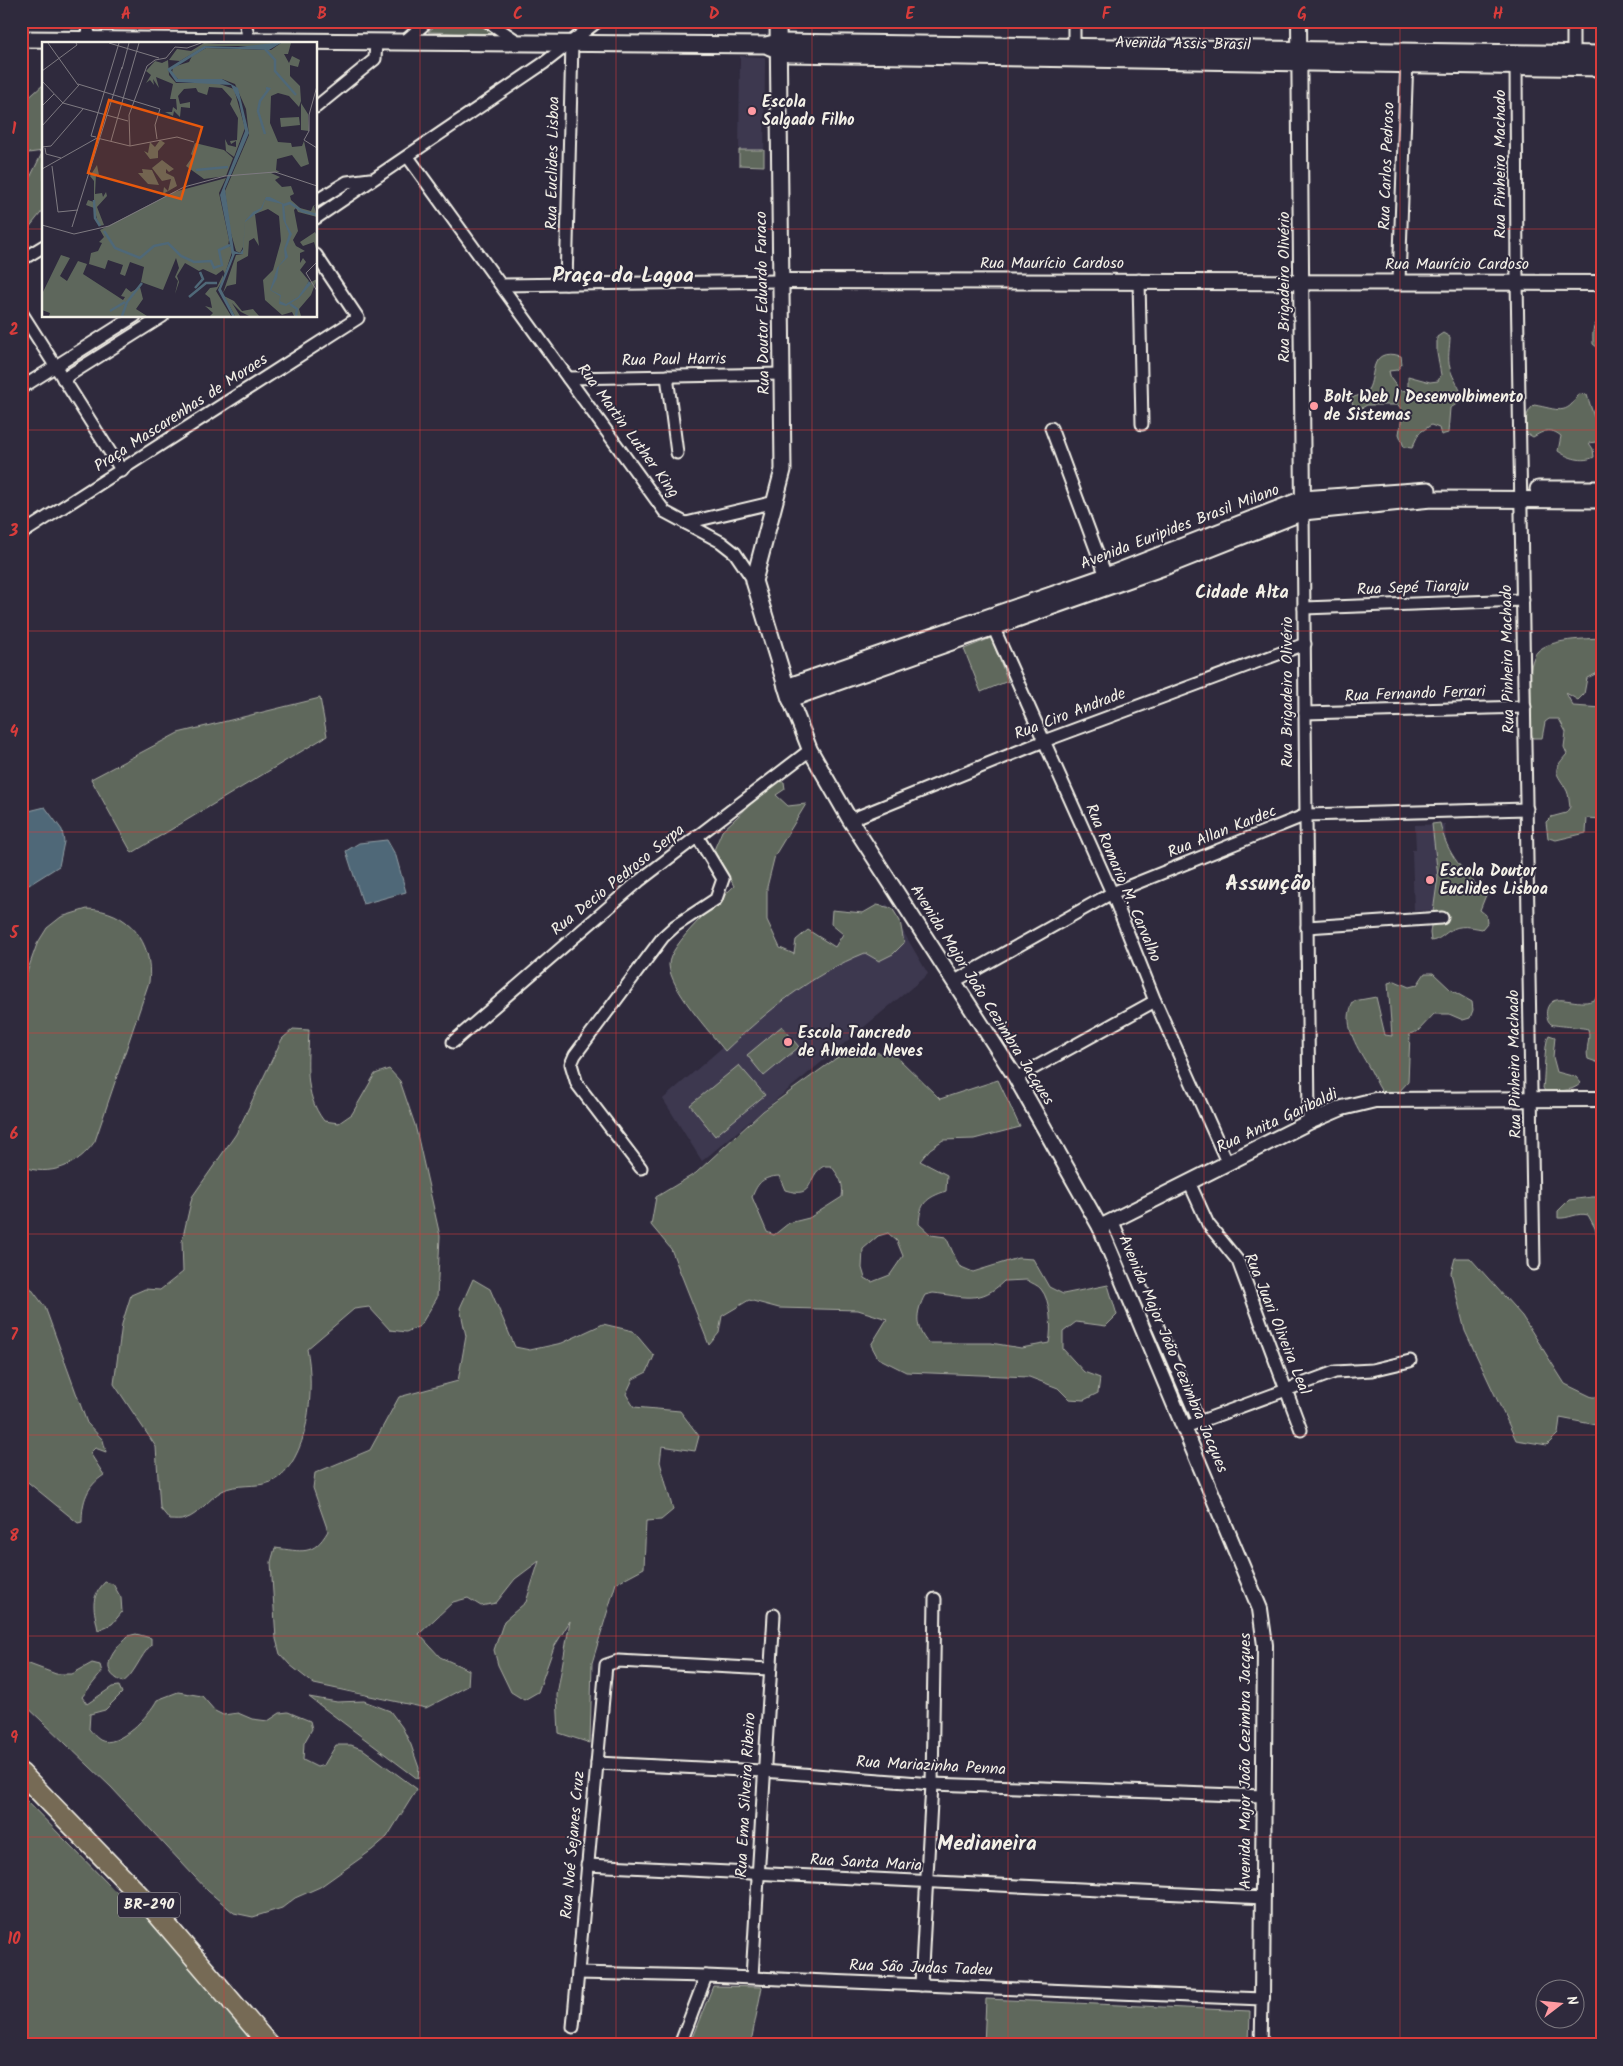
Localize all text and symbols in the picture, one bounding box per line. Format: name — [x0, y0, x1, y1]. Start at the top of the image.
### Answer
text: A — [121, 2, 131, 27]
text: B — [317, 2, 327, 27]
text: C — [513, 2, 523, 27]
text: D — [709, 2, 720, 27]
text: E — [906, 2, 916, 27]
text: F — [1102, 2, 1112, 27]
text: G — [1297, 2, 1307, 27]
text: H — [1493, 2, 1503, 27]
street label: Avenida Assis Brasil — [1115, 30, 1251, 58]
inset map — [42, 42, 318, 318]
street label: Rua Pinheiro Machado — [1488, 89, 1513, 239]
place label: Escola Salgado Filho — [762, 90, 855, 133]
street label: Rua Euclides Lisboa — [539, 96, 567, 230]
street label: Rua Carlos Pedroso — [1372, 101, 1402, 231]
marker: Escola Salgado Filho — [746, 105, 758, 117]
text: 1 — [12, 117, 17, 142]
street label: Rua Doutor Eduardo Faraco — [749, 211, 777, 395]
street label: Rua Brigadeiro Olivério — [1272, 212, 1297, 362]
street label: Rua Maurício Cardoso — [980, 251, 1124, 276]
street label: Rua Maurício Cardoso — [1385, 252, 1529, 277]
district label: Praça da Lagoa — [552, 260, 694, 293]
text: 2 — [9, 318, 19, 343]
street label: Praça Mascarenhas de Moraes — [89, 347, 273, 479]
street label: Rua Paul Harris — [621, 347, 727, 373]
street label: Rua Martin Luther King — [571, 359, 685, 503]
place label: Bolt Web l Desenvolbimento de Sistemas — [1324, 385, 1523, 428]
marker: Bolt Web l Desenvolbimento de Sistemas — [1308, 400, 1320, 412]
street label: Avenida Euripides Brasil Milano — [1077, 477, 1283, 577]
text: 3 — [9, 519, 19, 544]
street label: Rua Sepé Tiaraju — [1357, 574, 1470, 602]
district label: Cidade Alta — [1195, 579, 1289, 608]
street label: Rua Pinheiro Machado — [1494, 584, 1522, 734]
street label: Rua Brigadeiro Olivério — [1275, 617, 1300, 767]
street label: Rua Fernando Ferrari — [1344, 679, 1487, 709]
street label: Rua Ciro Andrade — [1011, 681, 1129, 747]
text: 4 — [10, 720, 19, 745]
street label: Rua Allan Kardec — [1164, 799, 1280, 865]
street label: Rua Romario M. Carvalho — [1078, 800, 1168, 966]
street label: Rua Decio Pedroso Serpa — [546, 818, 690, 942]
place label: Escola Doutor Euclides Lisboa — [1440, 859, 1548, 902]
district label: Assunção — [1225, 868, 1311, 901]
marker: Escola Doutor Euclides Lisboa — [1424, 874, 1436, 886]
street label: Avenida Major João Cezimbra Jacques — [903, 880, 1061, 1111]
text: 5 — [9, 921, 20, 946]
street label: Rua Pinheiro Machado — [1501, 989, 1529, 1139]
place label: Escola Tancredo de Almeida Neves — [798, 1021, 923, 1064]
marker: Escola Tancredo de Almeida Neves — [782, 1036, 794, 1048]
street label: Rua Anita Garibaldi — [1212, 1081, 1343, 1160]
text: 6 — [10, 1122, 19, 1147]
street label: Avenida Major João Cezimbra Jacques — [1111, 1231, 1235, 1477]
street label: Rua Juari Oliveira Leal — [1237, 1249, 1317, 1399]
text: 7 — [10, 1323, 18, 1348]
text: 8 — [9, 1524, 19, 1549]
street label: Avenida Major João Cezimbra Jacques — [1233, 1633, 1258, 1889]
street label: Rua Ema Silveira Ribeiro — [729, 1712, 763, 1878]
text: 9 — [10, 1726, 18, 1751]
street label: Rua Mariazinha Penna — [855, 1750, 1007, 1782]
street label: Rua Noé Sejanes Cruz — [554, 1770, 592, 1920]
district label: Medianeira — [937, 1828, 1037, 1861]
street label: Rua Santa Maria — [809, 1848, 923, 1878]
road number: BR-290 — [118, 1892, 180, 1918]
text: 10 — [7, 1927, 21, 1952]
street label: Rua São Judas Tadeu — [849, 1953, 993, 1983]
north arrow — [1536, 1978, 1586, 2028]
text: N — [1560, 1993, 1583, 2008]

